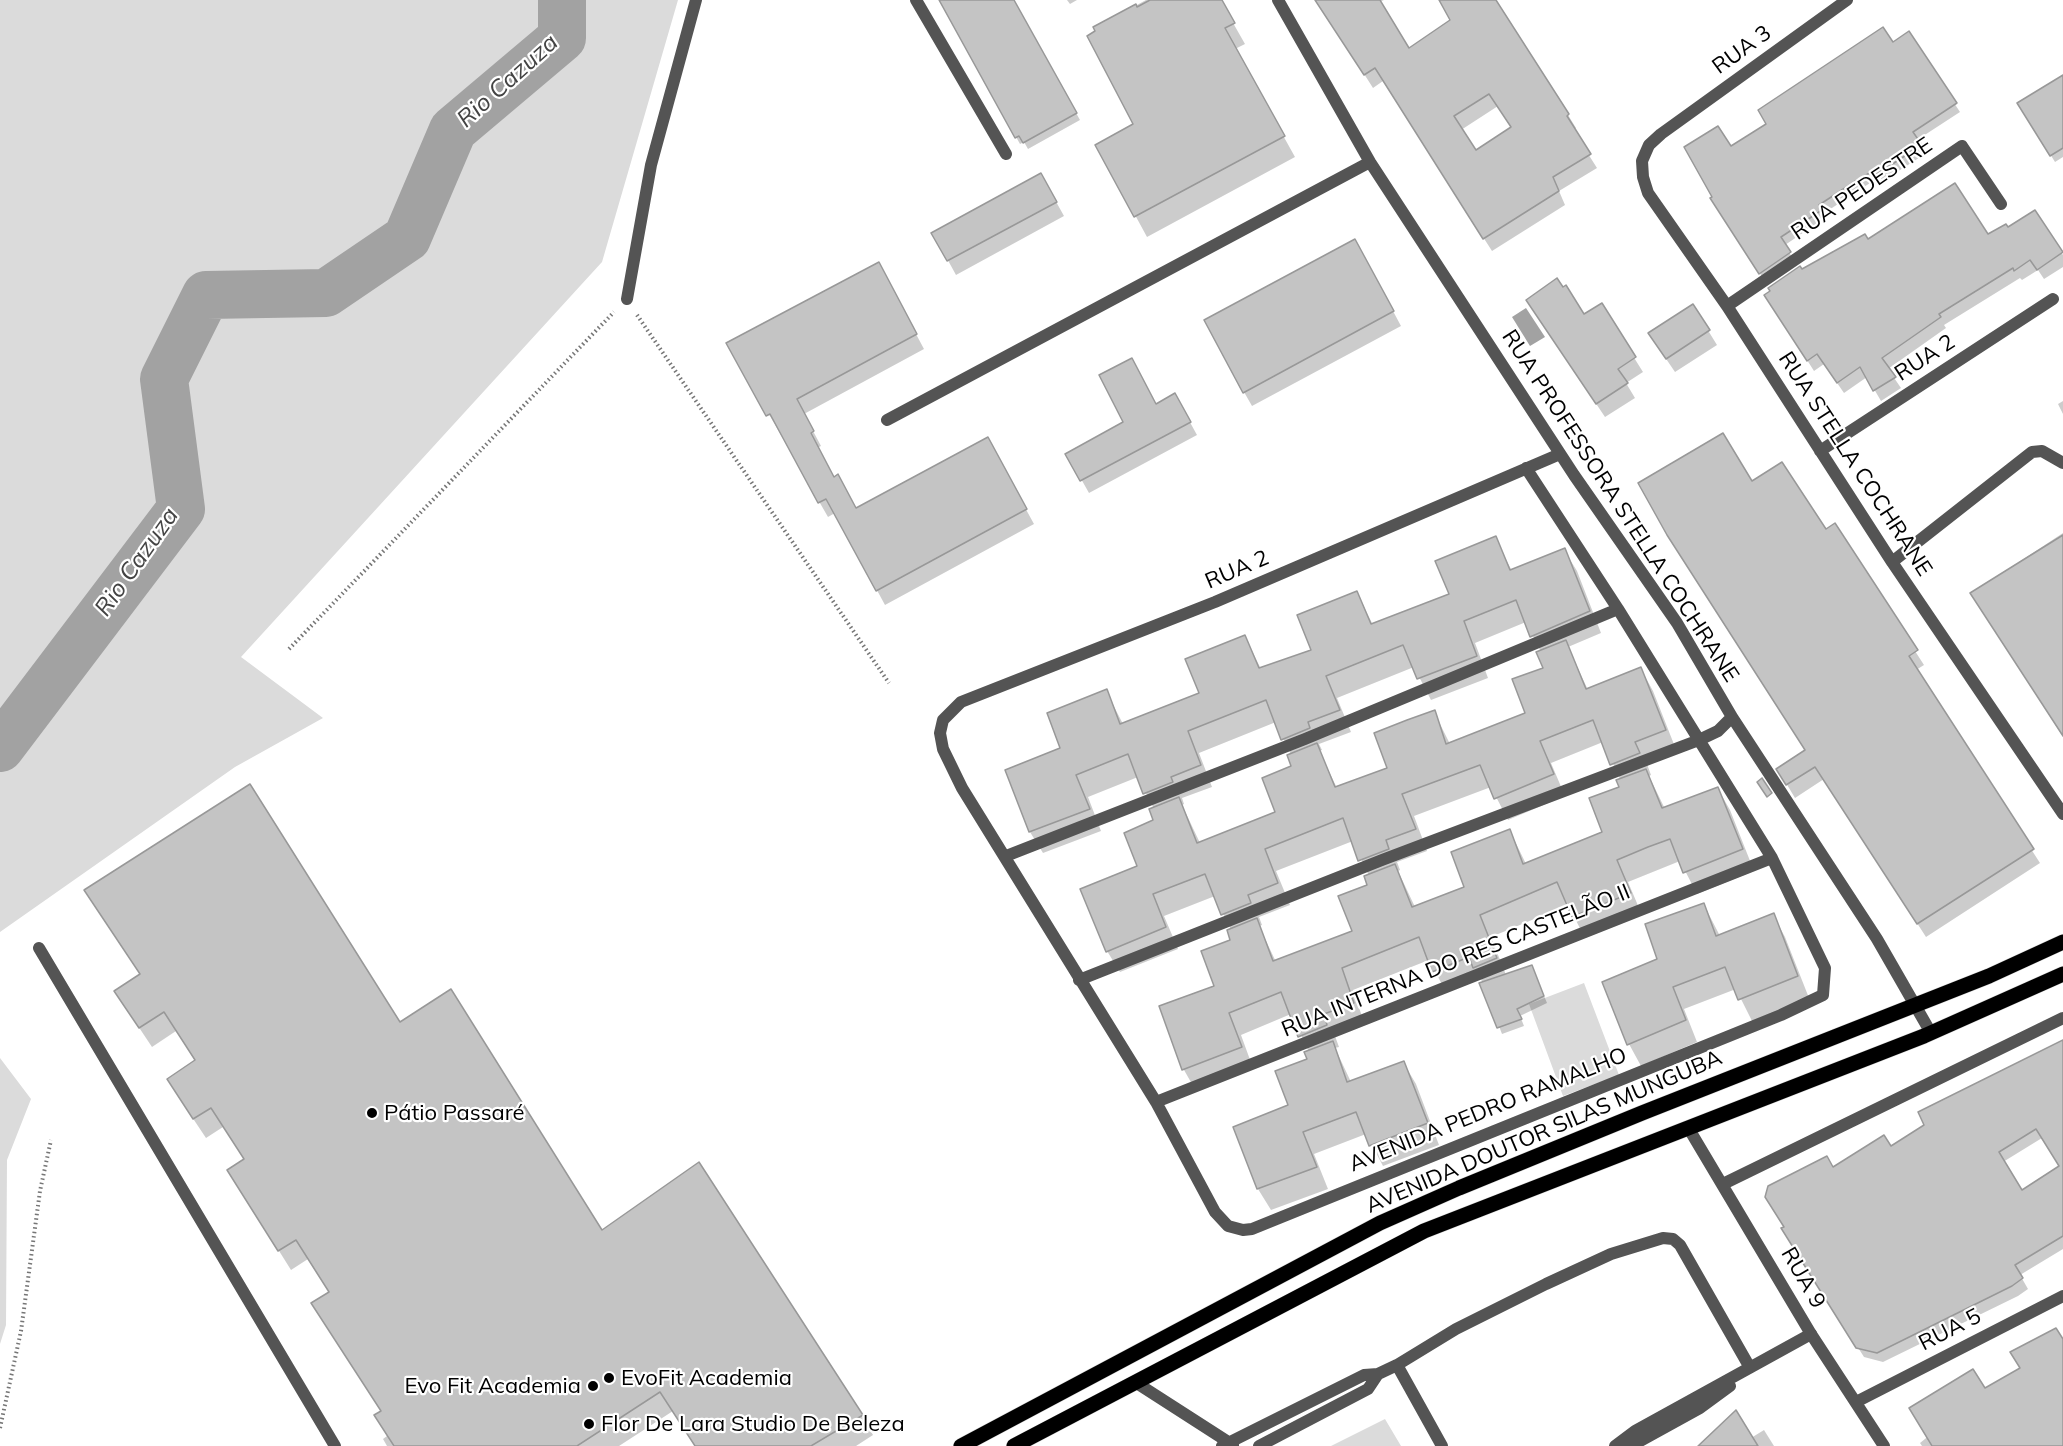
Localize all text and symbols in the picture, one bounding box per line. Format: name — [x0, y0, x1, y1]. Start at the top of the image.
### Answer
street label: RUA 3 — [1707, 20, 1777, 80]
water label: Rio Cazuza — [452, 28, 564, 134]
street label: RUA PEDESTRE — [1787, 132, 1937, 246]
street label: RUA PROFESSORA STELLA COCHRANE — [1496, 325, 1744, 687]
street label: RUA 2 — [1890, 329, 1960, 387]
street label: RUA STELLA COCHRANE — [1773, 347, 1937, 581]
water label: Rio Cazuza — [89, 502, 185, 622]
street label: RUA 2 — [1201, 545, 1273, 595]
street label: RUA INTERNA DO RES CASTELÃO II — [1278, 879, 1634, 1043]
street label: AVENIDA PEDRO RAMALHO — [1345, 1042, 1631, 1178]
street label: AVENIDA DOUTOR SILAS MUNGUBA — [1362, 1045, 1726, 1219]
place label: Pátio Passaré — [384, 1100, 525, 1126]
marker: Pátio Passaré — [365, 1106, 379, 1120]
street label: RUA 9 — [1775, 1243, 1831, 1313]
street label: RUA 5 — [1914, 1303, 1986, 1357]
place label: EvoFit Academia — [621, 1365, 792, 1391]
marker: EvoFit Academia — [602, 1371, 616, 1385]
place label: Evo Fit Academia — [404, 1373, 581, 1399]
marker: Evo Fit Academia — [586, 1379, 600, 1393]
place label: Flor De Lara Studio De Beleza — [601, 1411, 905, 1437]
marker: Flor De Lara Studio De Beleza — [582, 1417, 596, 1431]

